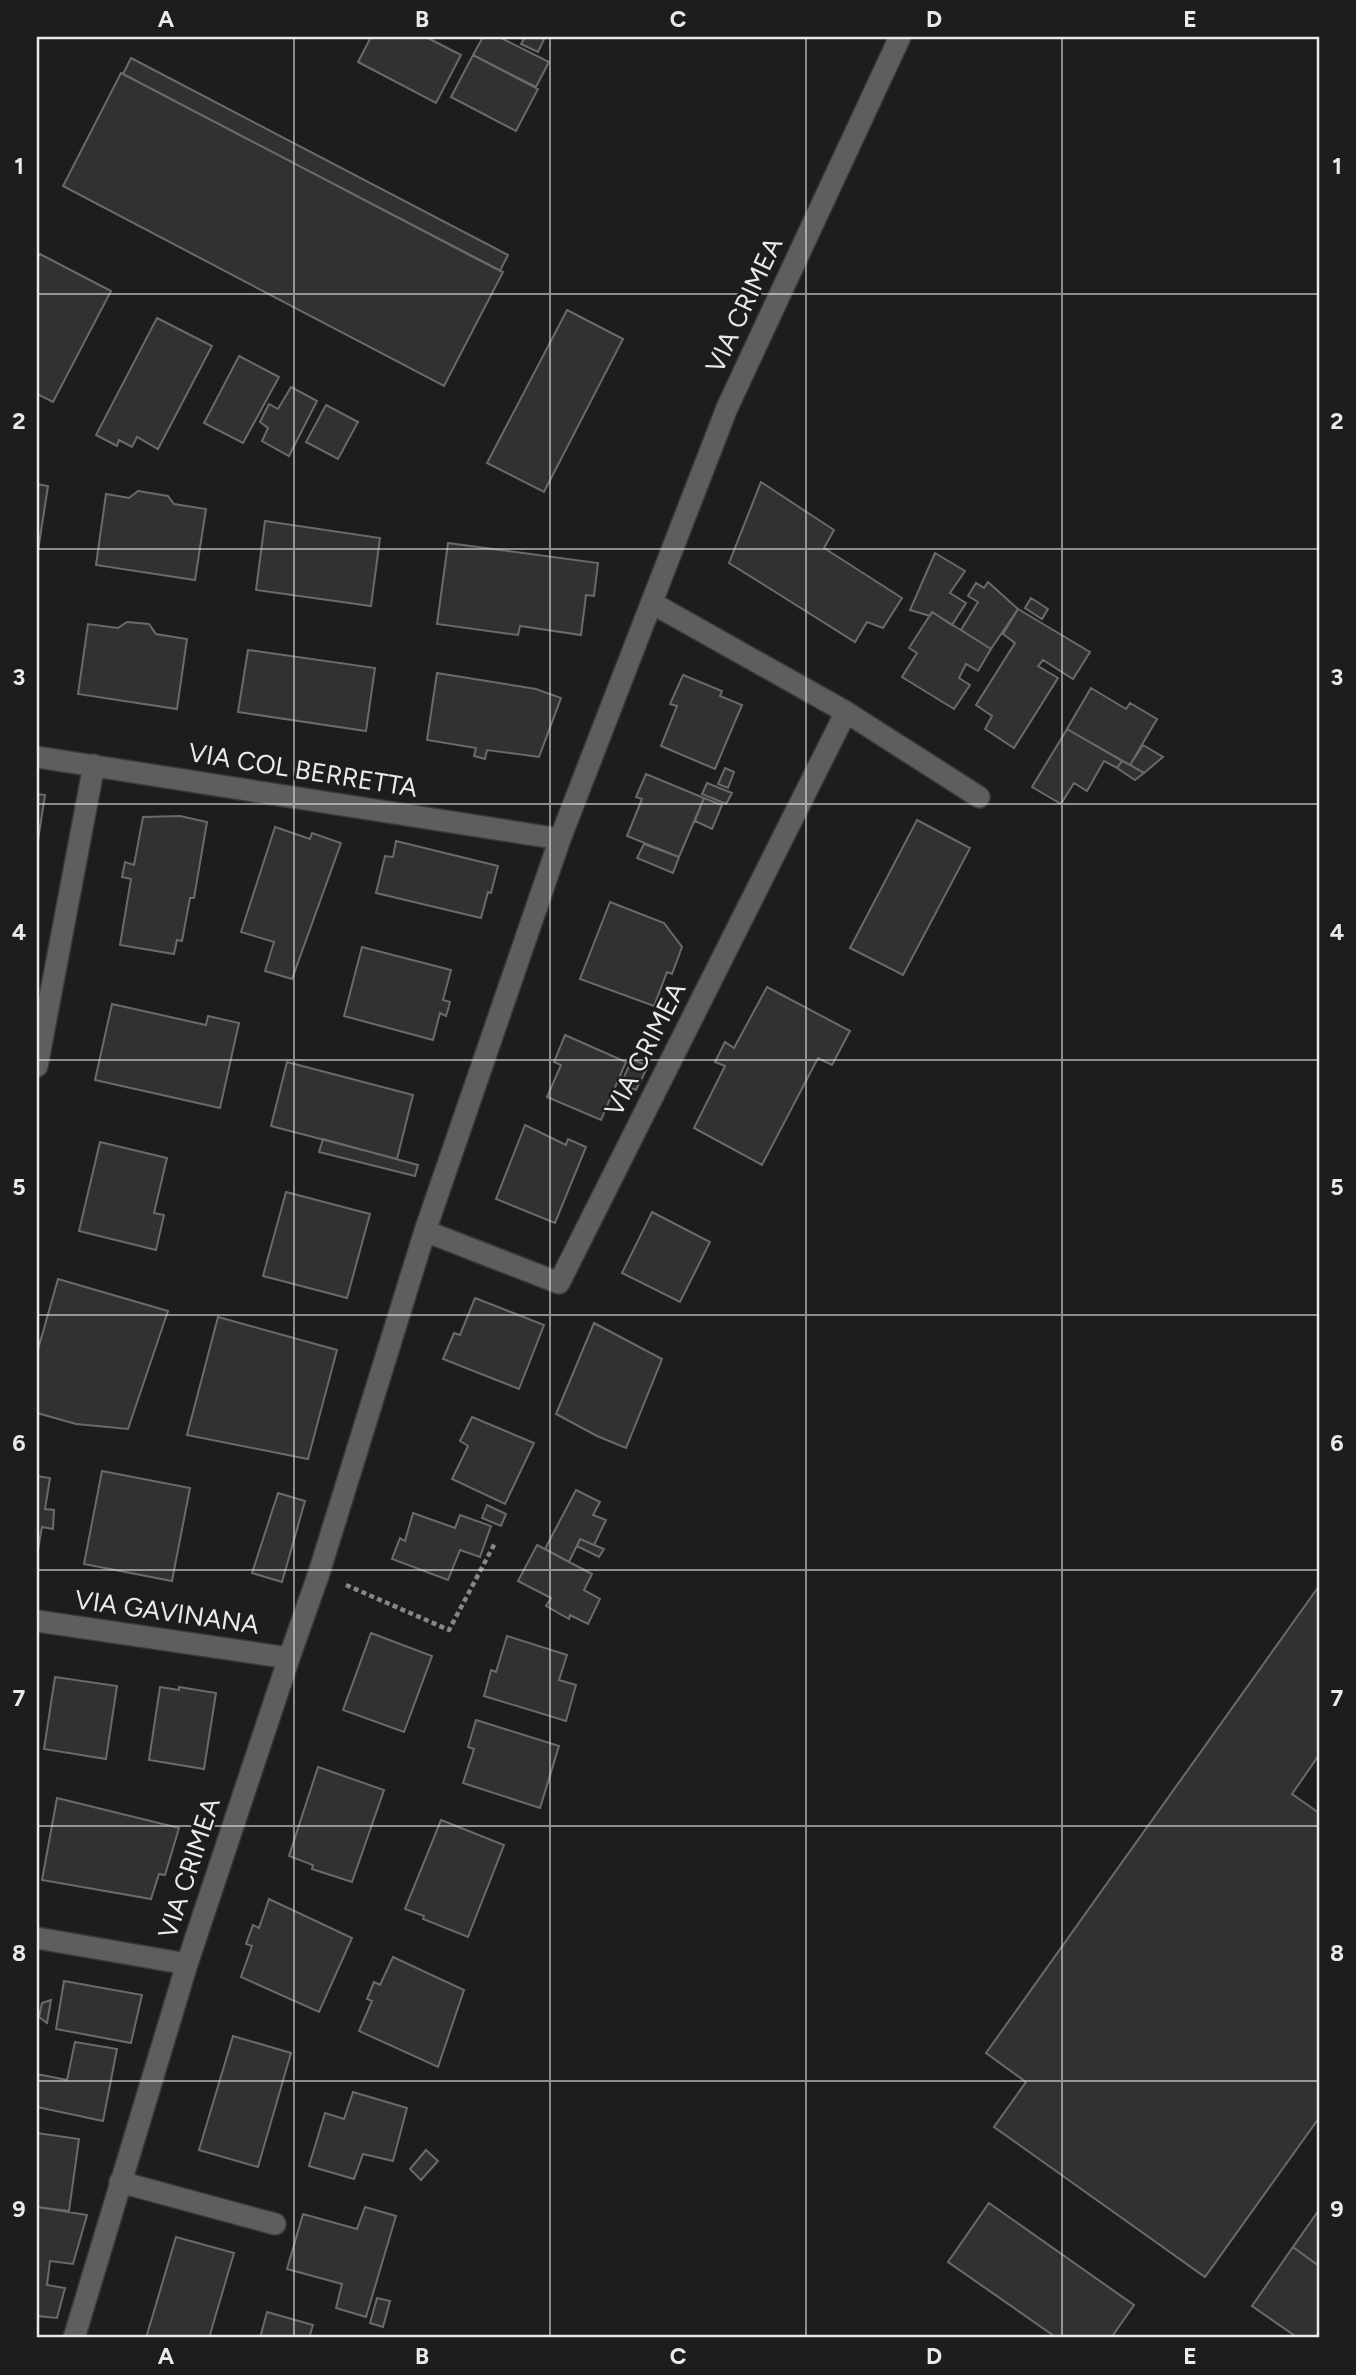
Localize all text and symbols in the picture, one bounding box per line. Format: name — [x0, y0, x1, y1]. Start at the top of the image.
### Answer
text: A — [158, 5, 175, 33]
text: B — [415, 5, 429, 33]
text: C — [670, 5, 687, 33]
text: D — [926, 5, 942, 33]
text: E — [1183, 5, 1197, 33]
text: 1 — [14, 152, 24, 180]
text: 1 — [1332, 152, 1342, 180]
street label: VIA CRIMEA — [699, 232, 790, 378]
text: 2 — [12, 407, 26, 435]
text: 2 — [1330, 407, 1344, 435]
text: 3 — [13, 663, 25, 691]
text: 3 — [1331, 663, 1343, 691]
street label: VIA COL BERRETTA — [186, 736, 420, 804]
text: 4 — [12, 918, 26, 946]
text: 4 — [1330, 918, 1344, 946]
street label: VIA CRIMEA — [598, 976, 693, 1121]
text: 5 — [12, 1173, 26, 1201]
text: 5 — [1330, 1173, 1344, 1201]
text: 6 — [12, 1429, 26, 1457]
text: 6 — [1330, 1429, 1344, 1457]
street label: VIA GAVINANA — [73, 1583, 262, 1641]
text: 7 — [13, 1684, 26, 1712]
text: 7 — [1331, 1684, 1344, 1712]
street label: VIA CRIMEA — [151, 1793, 227, 1942]
text: 8 — [12, 1939, 26, 1967]
text: 8 — [1330, 1939, 1344, 1967]
text: 9 — [12, 2195, 26, 2223]
text: 9 — [1330, 2195, 1344, 2223]
text: A — [158, 2342, 175, 2370]
text: B — [415, 2342, 429, 2370]
text: C — [670, 2342, 687, 2370]
text: D — [926, 2342, 942, 2370]
text: E — [1183, 2342, 1197, 2370]

